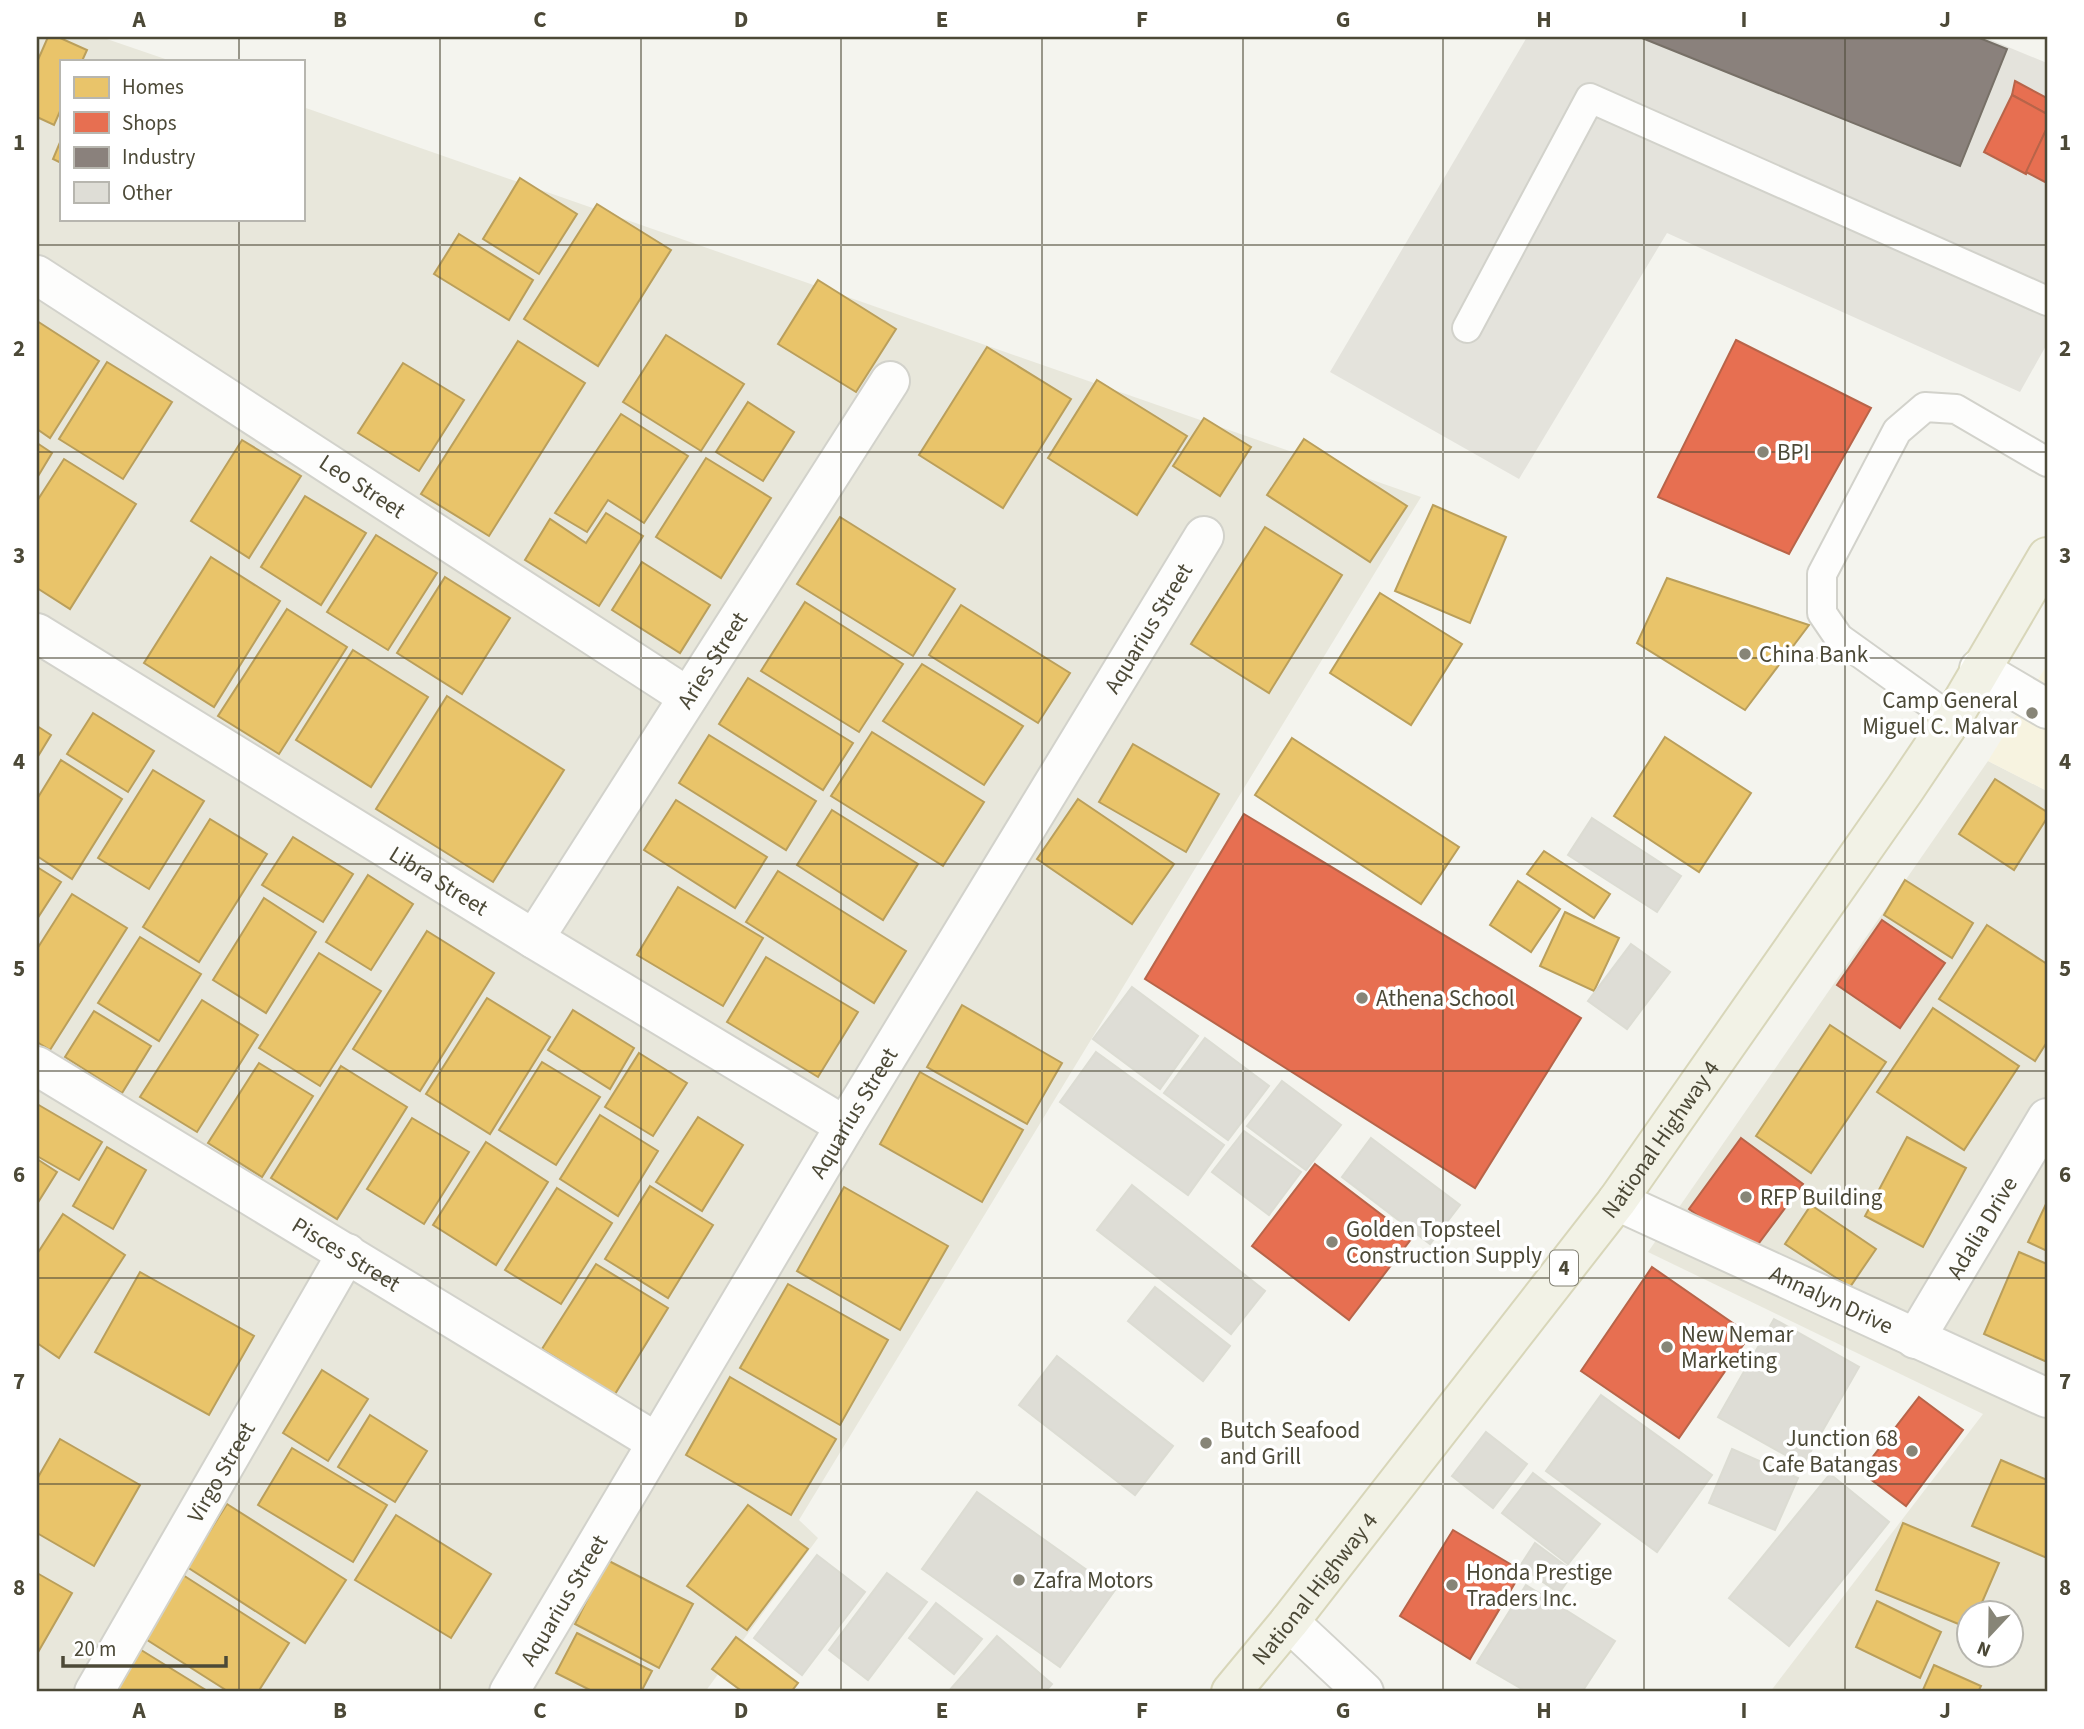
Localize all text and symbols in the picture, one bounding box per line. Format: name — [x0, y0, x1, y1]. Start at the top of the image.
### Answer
text: A — [131, 3, 146, 36]
text: B — [333, 3, 347, 36]
text: C — [533, 3, 547, 36]
text: D — [734, 3, 748, 36]
text: E — [936, 3, 948, 36]
text: F — [1136, 3, 1148, 36]
text: G — [1336, 3, 1350, 36]
text: H — [1536, 3, 1552, 36]
text: I — [1741, 3, 1747, 36]
text: J — [1939, 3, 1951, 36]
legend — [60, 60, 304, 220]
text: Homes — [122, 72, 184, 102]
text: Shops — [122, 108, 177, 138]
text: 1 — [13, 126, 25, 159]
text: 1 — [2059, 126, 2071, 159]
text: Industry — [122, 142, 195, 172]
text: Other — [122, 178, 173, 208]
text: 2 — [13, 332, 25, 365]
text: 2 — [2059, 332, 2071, 365]
place label: BPI — [1777, 436, 1810, 469]
marker: BPI — [1755, 444, 1771, 460]
street label: Leo Street — [313, 446, 412, 527]
text: 3 — [13, 539, 25, 572]
text: 3 — [2059, 539, 2071, 572]
street label: Aquarius Street — [1096, 557, 1201, 700]
street label: Aries Street — [669, 605, 756, 715]
place label: China Bank — [1759, 638, 1869, 671]
marker: China Bank — [1737, 646, 1753, 662]
place label: Camp General Miguel C. Malvar — [1862, 684, 2019, 743]
marker: Camp General Miguel C. Malvar — [2024, 705, 2040, 721]
text: 4 — [13, 745, 25, 778]
text: 4 — [2059, 745, 2071, 778]
street label: Libra Street — [383, 838, 495, 924]
text: 5 — [13, 952, 25, 985]
text: 5 — [2059, 952, 2071, 985]
place label: Athena School — [1376, 982, 1515, 1015]
marker: Athena School — [1354, 990, 1370, 1006]
street label: Aquarius Street — [802, 1041, 906, 1185]
street label: National Highway 4 — [1593, 1054, 1727, 1225]
text: 6 — [13, 1158, 25, 1191]
text: 6 — [2059, 1158, 2071, 1191]
street label: Adalia Drive — [1939, 1170, 2026, 1285]
place label: RFP Building — [1760, 1181, 1883, 1214]
marker: RFP Building — [1738, 1189, 1754, 1205]
street label: Pisces Street — [286, 1209, 407, 1300]
place label: Golden Topsteel Construction Supply — [1346, 1213, 1542, 1272]
marker: Golden Topsteel Construction Supply — [1324, 1234, 1340, 1250]
road number: 4 — [1550, 1250, 1578, 1286]
street label: Annalyn Drive — [1764, 1257, 1899, 1342]
place label: New Nemar Marketing — [1681, 1318, 1794, 1377]
marker: New Nemar Marketing — [1659, 1339, 1675, 1355]
text: 7 — [13, 1365, 25, 1398]
text: 7 — [2059, 1365, 2071, 1398]
place label: Butch Seafood and Grill — [1220, 1414, 1360, 1473]
street label: Virgo Street — [179, 1416, 263, 1529]
place label: Junction 68 Cafe Batangas — [1762, 1422, 1898, 1481]
marker: Butch Seafood and Grill — [1198, 1435, 1214, 1451]
marker: Junction 68 Cafe Batangas — [1904, 1443, 1920, 1459]
street label: National Highway 4 — [1244, 1505, 1386, 1672]
street label: Aquarius Street — [512, 1528, 616, 1672]
place label: Honda Prestige Traders Inc. — [1466, 1556, 1612, 1615]
place label: Zafra Motors — [1033, 1564, 1153, 1597]
text: 8 — [13, 1571, 25, 1604]
text: 8 — [2059, 1571, 2071, 1604]
marker: Zafra Motors — [1011, 1572, 1027, 1588]
marker: Honda Prestige Traders Inc. — [1444, 1577, 1460, 1593]
north arrow — [1954, 1600, 2024, 1670]
scale bar — [63, 1624, 226, 1668]
text: N — [1973, 1633, 1995, 1663]
text: 20 m — [74, 1634, 116, 1664]
text: A — [131, 1694, 146, 1727]
text: B — [333, 1694, 347, 1727]
text: C — [533, 1694, 547, 1727]
text: D — [734, 1694, 748, 1727]
text: E — [936, 1694, 948, 1727]
text: F — [1136, 1694, 1148, 1727]
text: G — [1336, 1694, 1350, 1727]
text: H — [1536, 1694, 1552, 1727]
text: I — [1741, 1694, 1747, 1727]
text: J — [1939, 1694, 1951, 1727]

